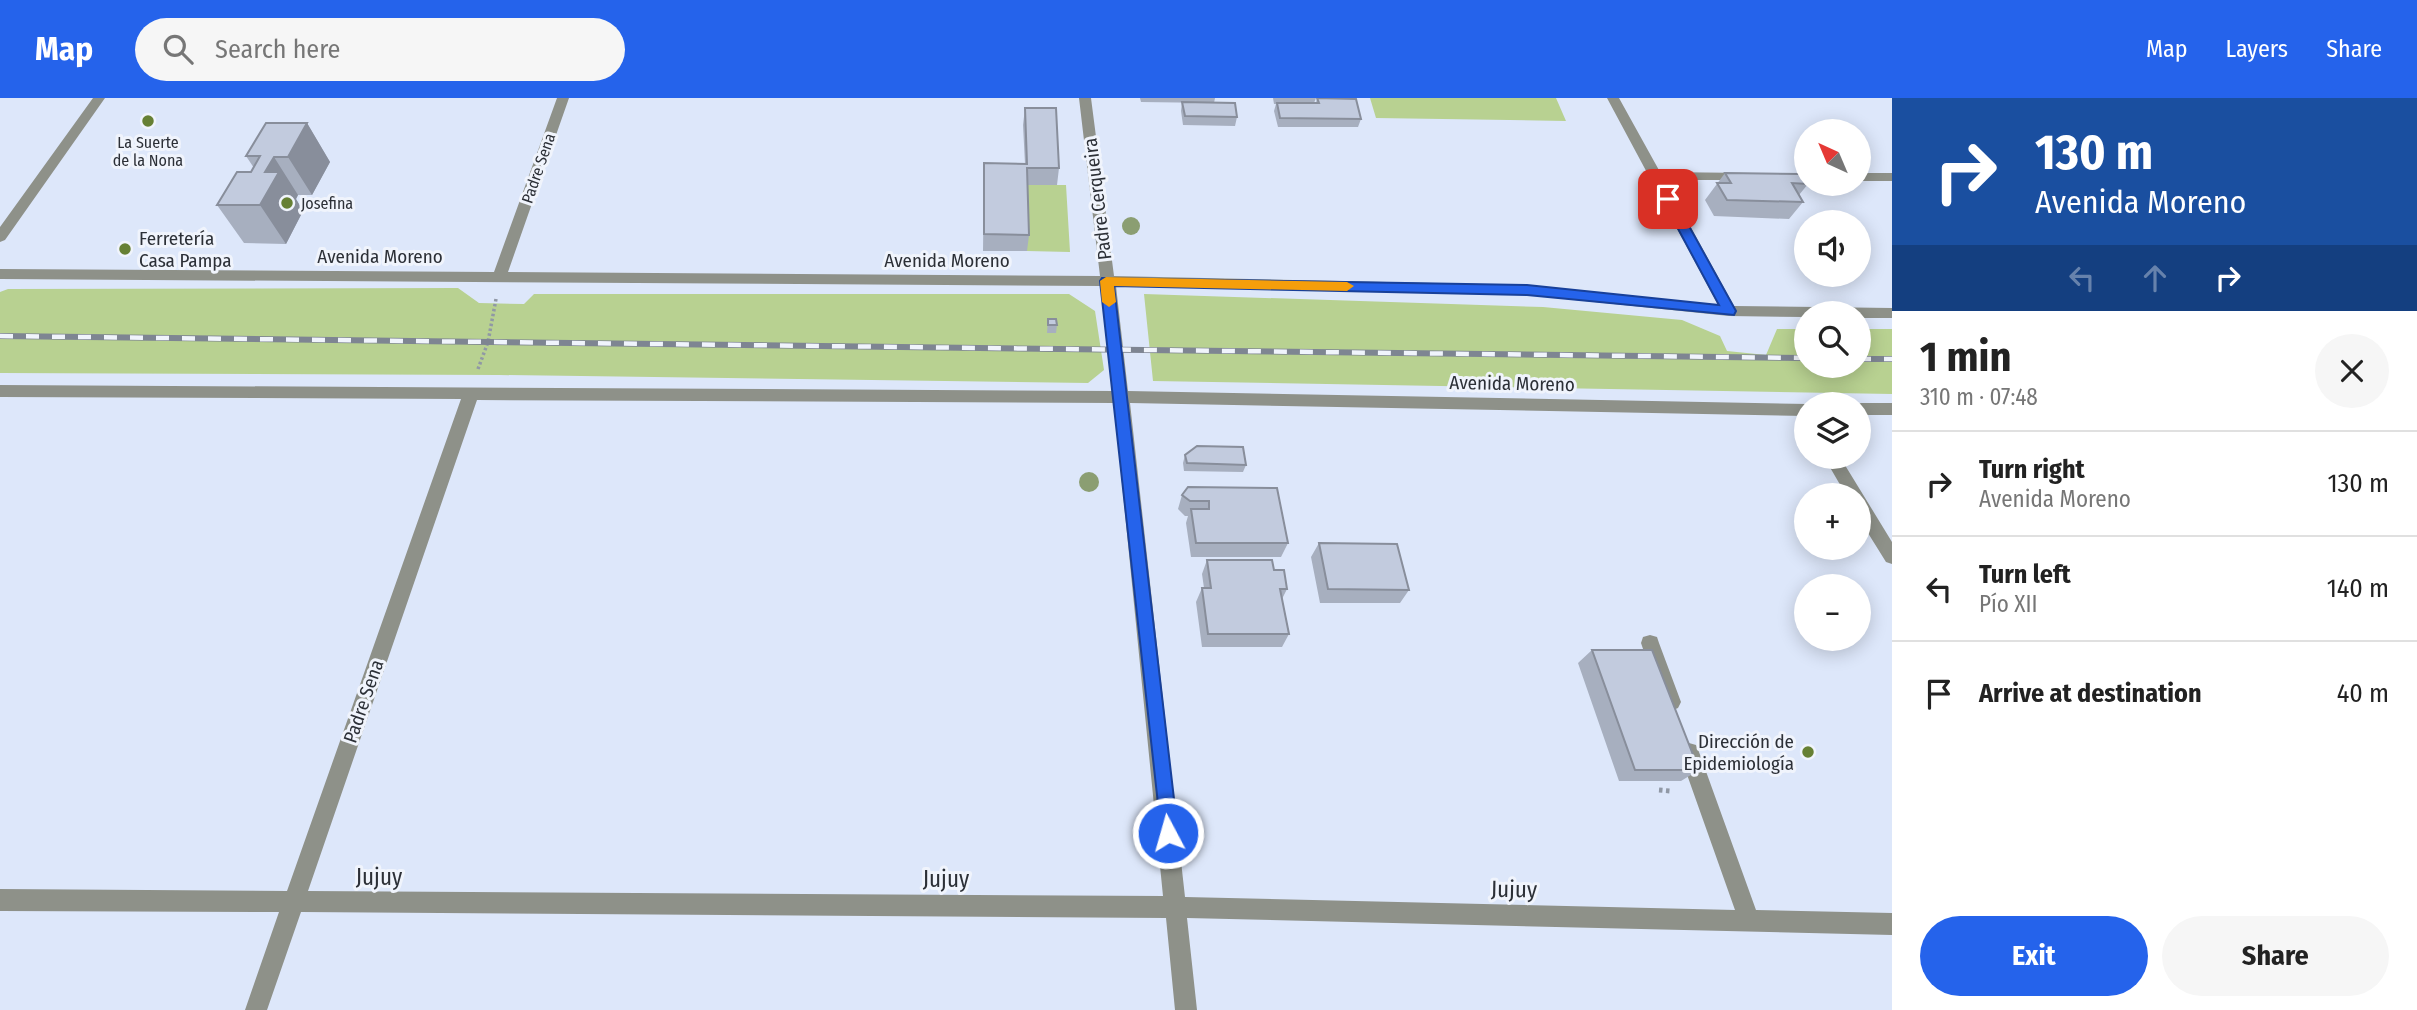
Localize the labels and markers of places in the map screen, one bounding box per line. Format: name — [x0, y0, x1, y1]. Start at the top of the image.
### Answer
marker: La Suerte de la Nona — [140, 113, 156, 129]
place label: La Suerte de la Nona — [113, 133, 183, 170]
pin — [1638, 169, 1698, 229]
place label: Josefina — [301, 194, 353, 213]
marker: Josefina — [279, 195, 295, 211]
place label: Ferretería Casa Pampa — [139, 227, 232, 272]
marker: Ferretería Casa Pampa — [117, 241, 133, 257]
place label: Dirección de Epidemiología — [1683, 730, 1794, 775]
marker: Dirección de Epidemiología — [1800, 744, 1816, 760]

